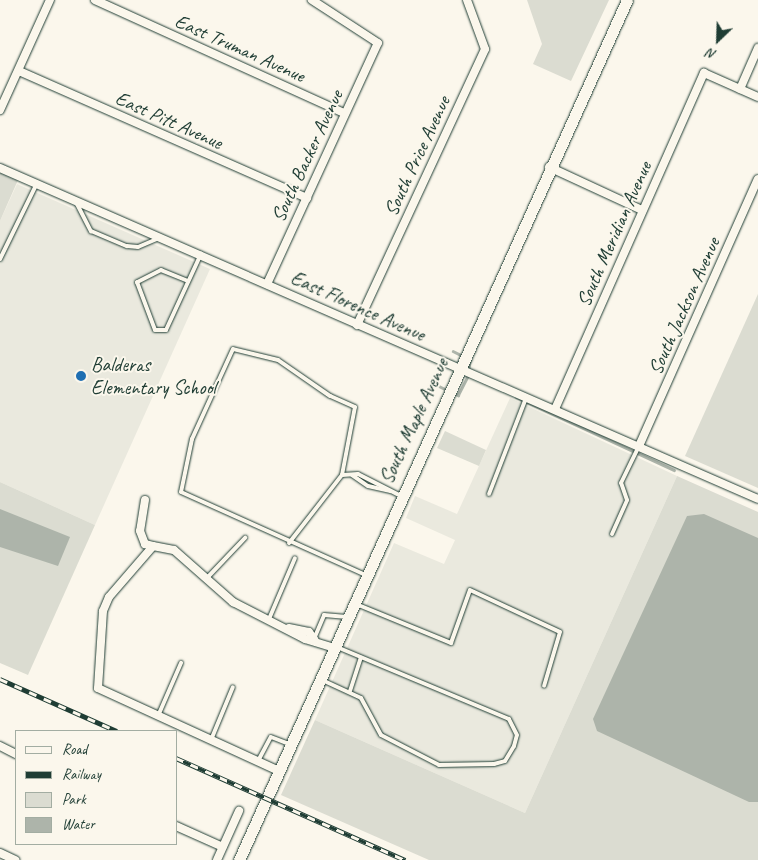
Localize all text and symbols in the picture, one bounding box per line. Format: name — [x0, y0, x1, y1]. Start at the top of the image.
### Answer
street label: East Truman Avenue — [171, 9, 309, 87]
north arrow — [693, 15, 743, 65]
text: N — [704, 45, 719, 64]
street label: East Pitt Avenue — [112, 86, 226, 154]
street label: South Backer Avenue — [266, 86, 348, 226]
street label: South Price Avenue — [379, 92, 455, 220]
street label: South Meridian Avenue — [571, 158, 657, 310]
street label: South Jackson Avenue — [643, 234, 725, 378]
street label: East Florence Avenue — [287, 266, 429, 346]
place label: Balderas Elementary School — [91, 352, 216, 399]
street label: South Maple Avenue — [374, 354, 454, 488]
marker: Balderas Elementary School — [75, 370, 87, 382]
legend — [15, 730, 178, 845]
text: Road — [62, 740, 87, 759]
text: Railway — [62, 765, 101, 784]
text: Park — [62, 790, 86, 809]
text: Water — [62, 815, 95, 834]

